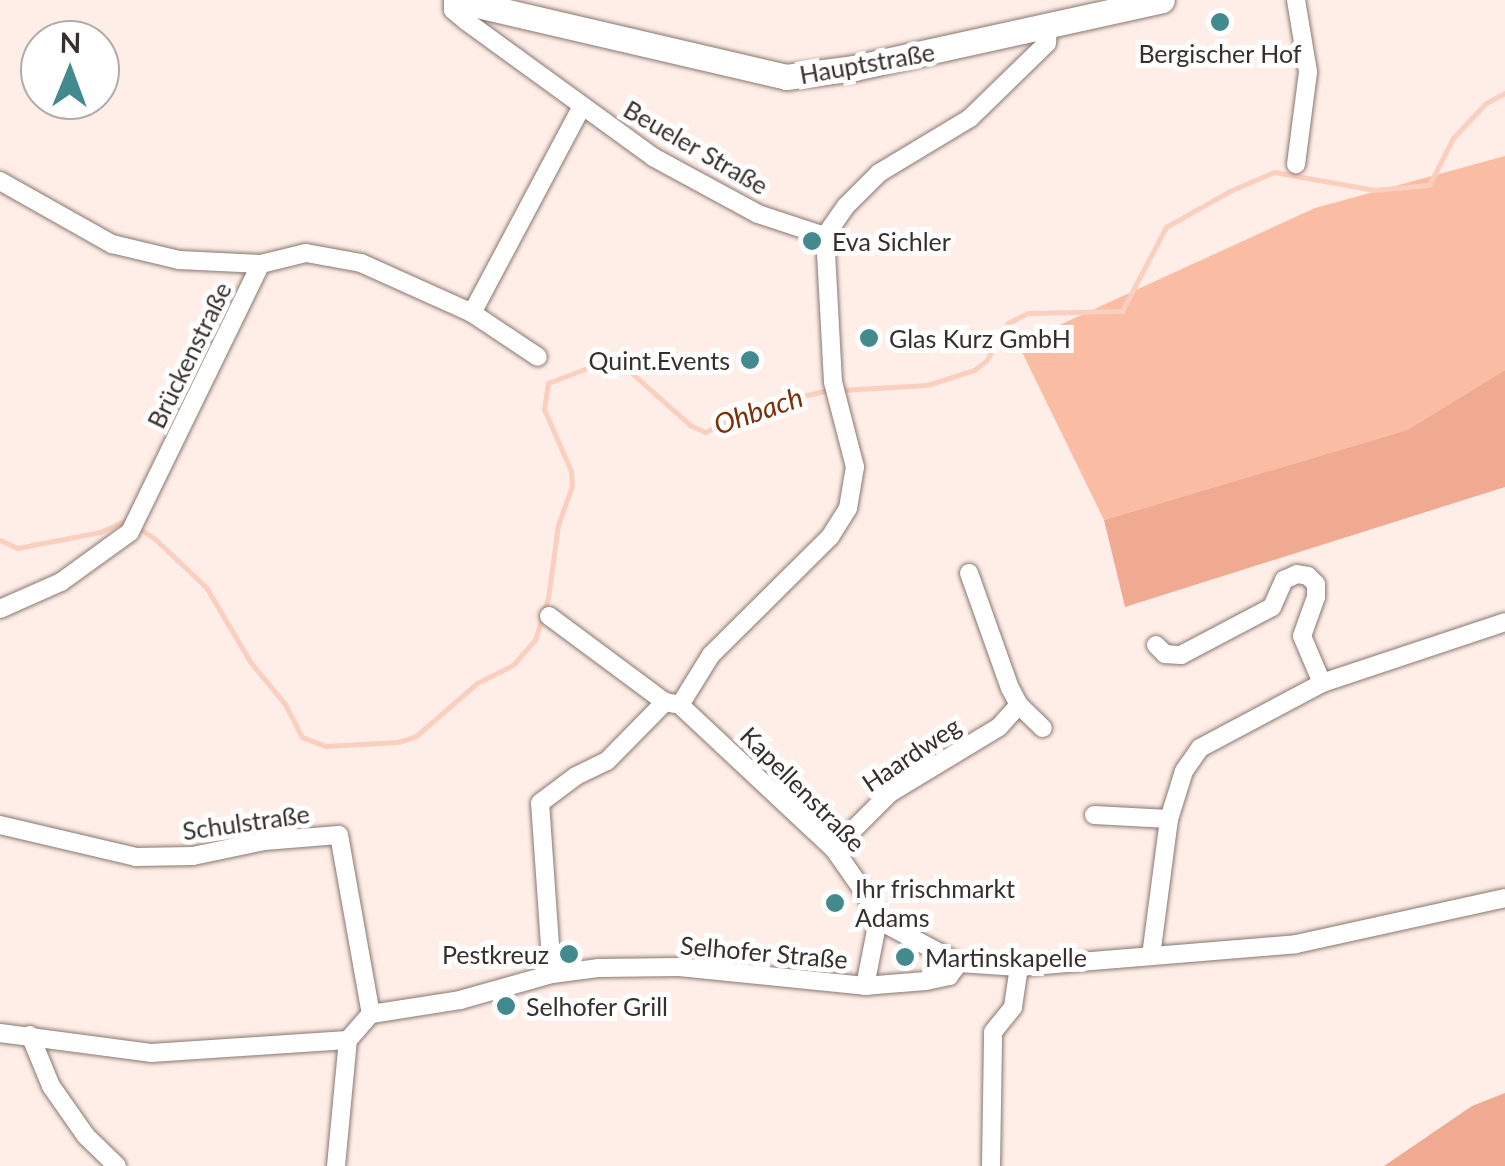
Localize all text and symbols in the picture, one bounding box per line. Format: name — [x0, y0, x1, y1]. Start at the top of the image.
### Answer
marker: Bergischer Hof — [1209, 11, 1231, 33]
north arrow — [20, 20, 120, 120]
text: N — [59, 25, 82, 59]
street label: Hauptstraße — [797, 36, 937, 90]
place label: Bergischer Hof — [1138, 38, 1302, 68]
street label: Beueler Straße — [618, 94, 774, 200]
place label: Eva Sichler — [832, 226, 951, 256]
marker: Eva Sichler — [801, 230, 823, 252]
street label: Brückenstraße — [141, 277, 237, 433]
place label: Glas Kurz GmbH — [889, 323, 1071, 353]
marker: Glas Kurz GmbH — [858, 327, 880, 349]
place label: Quint.Events — [588, 345, 730, 375]
marker: Quint.Events — [739, 349, 761, 371]
water label: Ohbach — [709, 379, 807, 441]
street label: Haardweg — [856, 710, 966, 798]
street label: Kapellenstraße — [734, 720, 872, 858]
street label: Schulstraße — [181, 798, 311, 846]
place label: Ihr frischmarkt Adams — [855, 874, 1016, 933]
marker: Ihr frischmarkt Adams — [824, 892, 846, 914]
street label: Selhofer Straße — [679, 930, 849, 974]
place label: Pestkreuz — [442, 939, 549, 969]
place label: Martinskapelle — [925, 942, 1087, 972]
marker: Pestkreuz — [558, 943, 580, 965]
marker: Martinskapelle — [894, 946, 916, 968]
place label: Selhofer Grill — [526, 991, 668, 1021]
marker: Selhofer Grill — [495, 995, 517, 1017]

